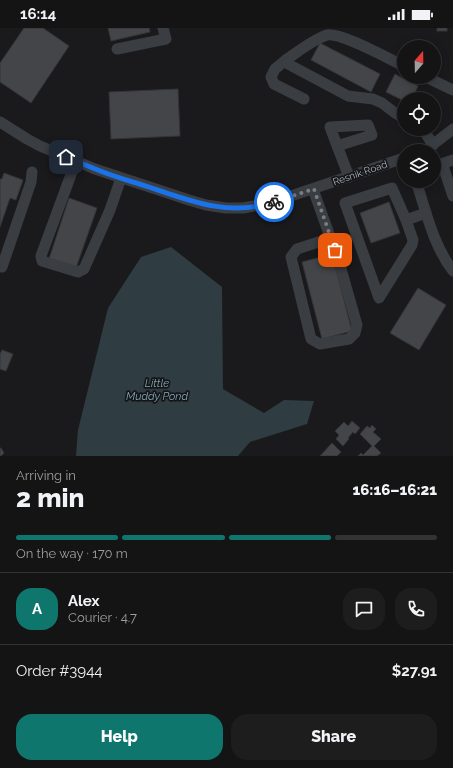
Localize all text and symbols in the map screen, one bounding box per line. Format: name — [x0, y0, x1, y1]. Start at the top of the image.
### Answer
text: 16:14 — [20, 5, 56, 23]
north arrow — [397, 40, 441, 84]
map controls — [397, 40, 441, 188]
button: locate — [397, 92, 441, 136]
pin — [49, 140, 83, 174]
button: layers — [397, 144, 441, 188]
icon: home — [55, 146, 77, 168]
street label: Resnik Road — [331, 159, 389, 187]
courier — [254, 182, 294, 222]
icon: bike — [263, 191, 285, 213]
pin — [318, 233, 352, 267]
icon: bag — [324, 239, 346, 261]
water label: Little Muddy Pond — [126, 377, 188, 403]
text: Arriving in — [16, 468, 76, 483]
text: 16:16–16:21 — [352, 481, 437, 499]
text: 2 min — [16, 483, 84, 513]
text: On the way · 170 m — [16, 546, 128, 561]
button: chat — [343, 588, 385, 630]
button: phone — [395, 588, 437, 630]
text: Alex — [68, 592, 99, 610]
text: A — [32, 600, 42, 618]
text: Courier · 4.7 — [68, 610, 137, 625]
text: Order #3944 — [16, 662, 103, 680]
text: $27.91 — [392, 662, 437, 680]
button: Help — [16, 714, 223, 760]
button: Share — [231, 714, 437, 760]

